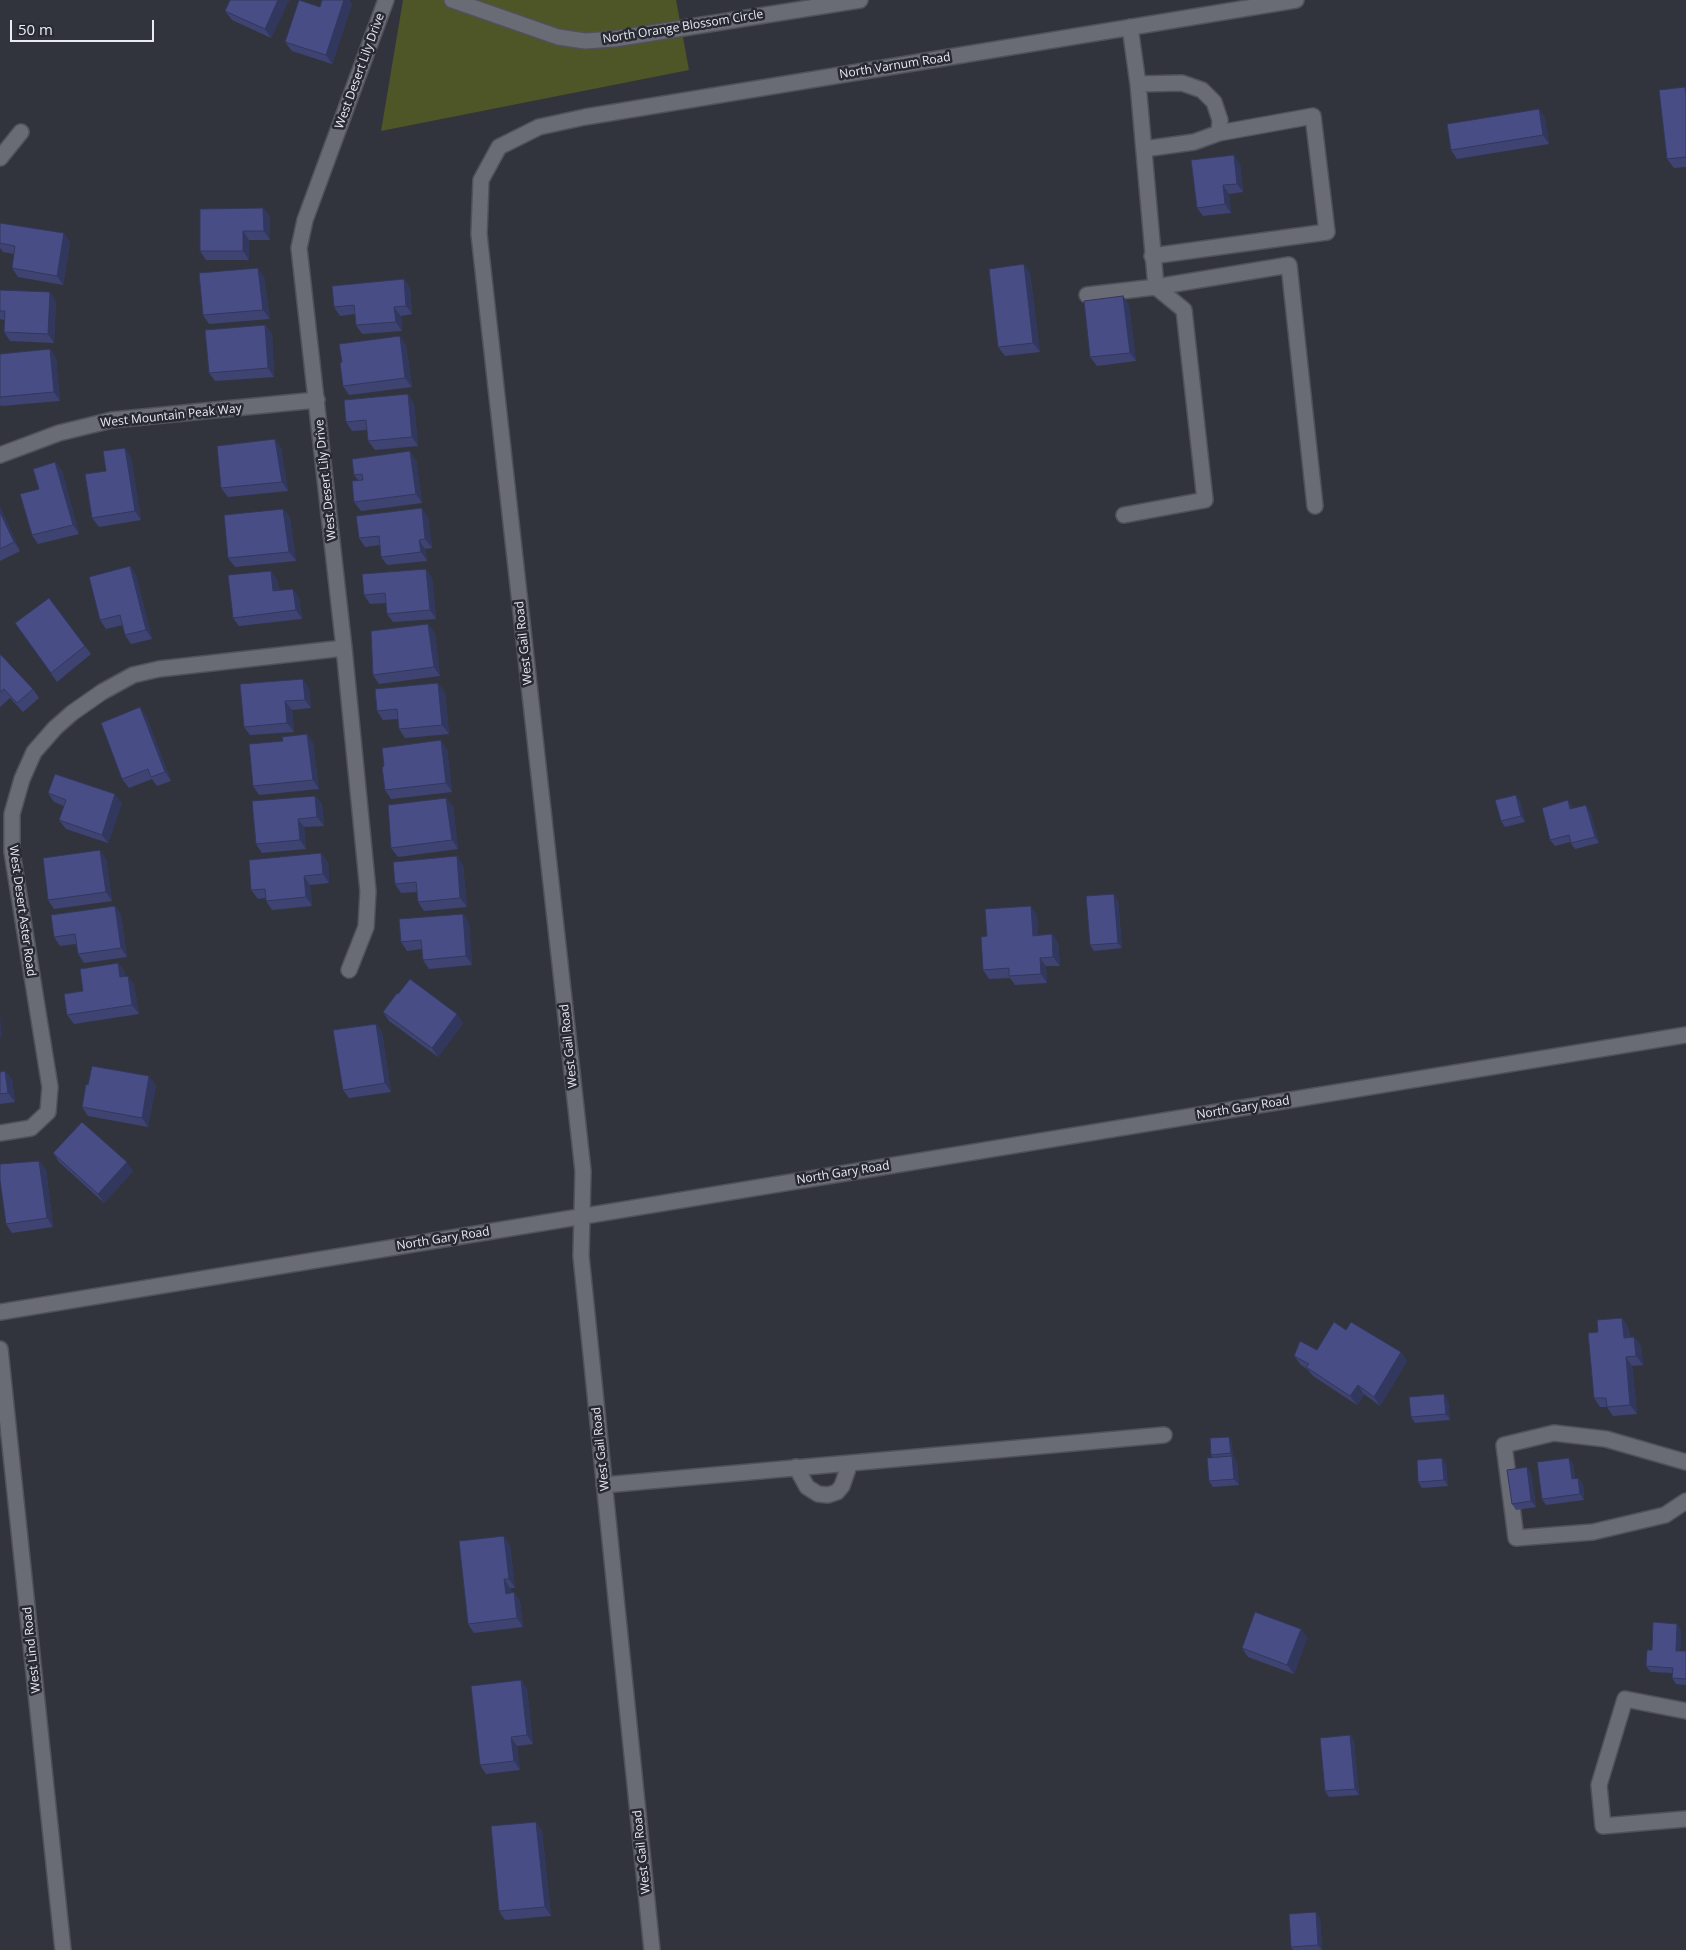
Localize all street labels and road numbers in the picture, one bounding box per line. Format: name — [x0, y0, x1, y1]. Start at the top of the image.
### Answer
street label: North Orange Blossom Circle — [602, 7, 764, 47]
street label: West Desert Lily Drive — [332, 11, 388, 131]
street label: North Varnum Road — [838, 50, 952, 82]
street label: West Mountain Peak Way — [100, 401, 242, 431]
street label: West Desert Lily Drive — [312, 419, 340, 541]
street label: West Gail Road — [512, 600, 536, 686]
street label: West Desert Aster Road — [6, 845, 38, 977]
street label: West Gail Road — [557, 1003, 581, 1089]
street label: North Gary Road — [1195, 1094, 1291, 1122]
street label: North Gary Road — [795, 1159, 891, 1187]
street label: North Gary Road — [395, 1225, 491, 1253]
street label: West Gail Road — [589, 1406, 613, 1492]
street label: West Lind Road — [20, 1606, 44, 1694]
street label: West Gail Road — [630, 1809, 654, 1895]

